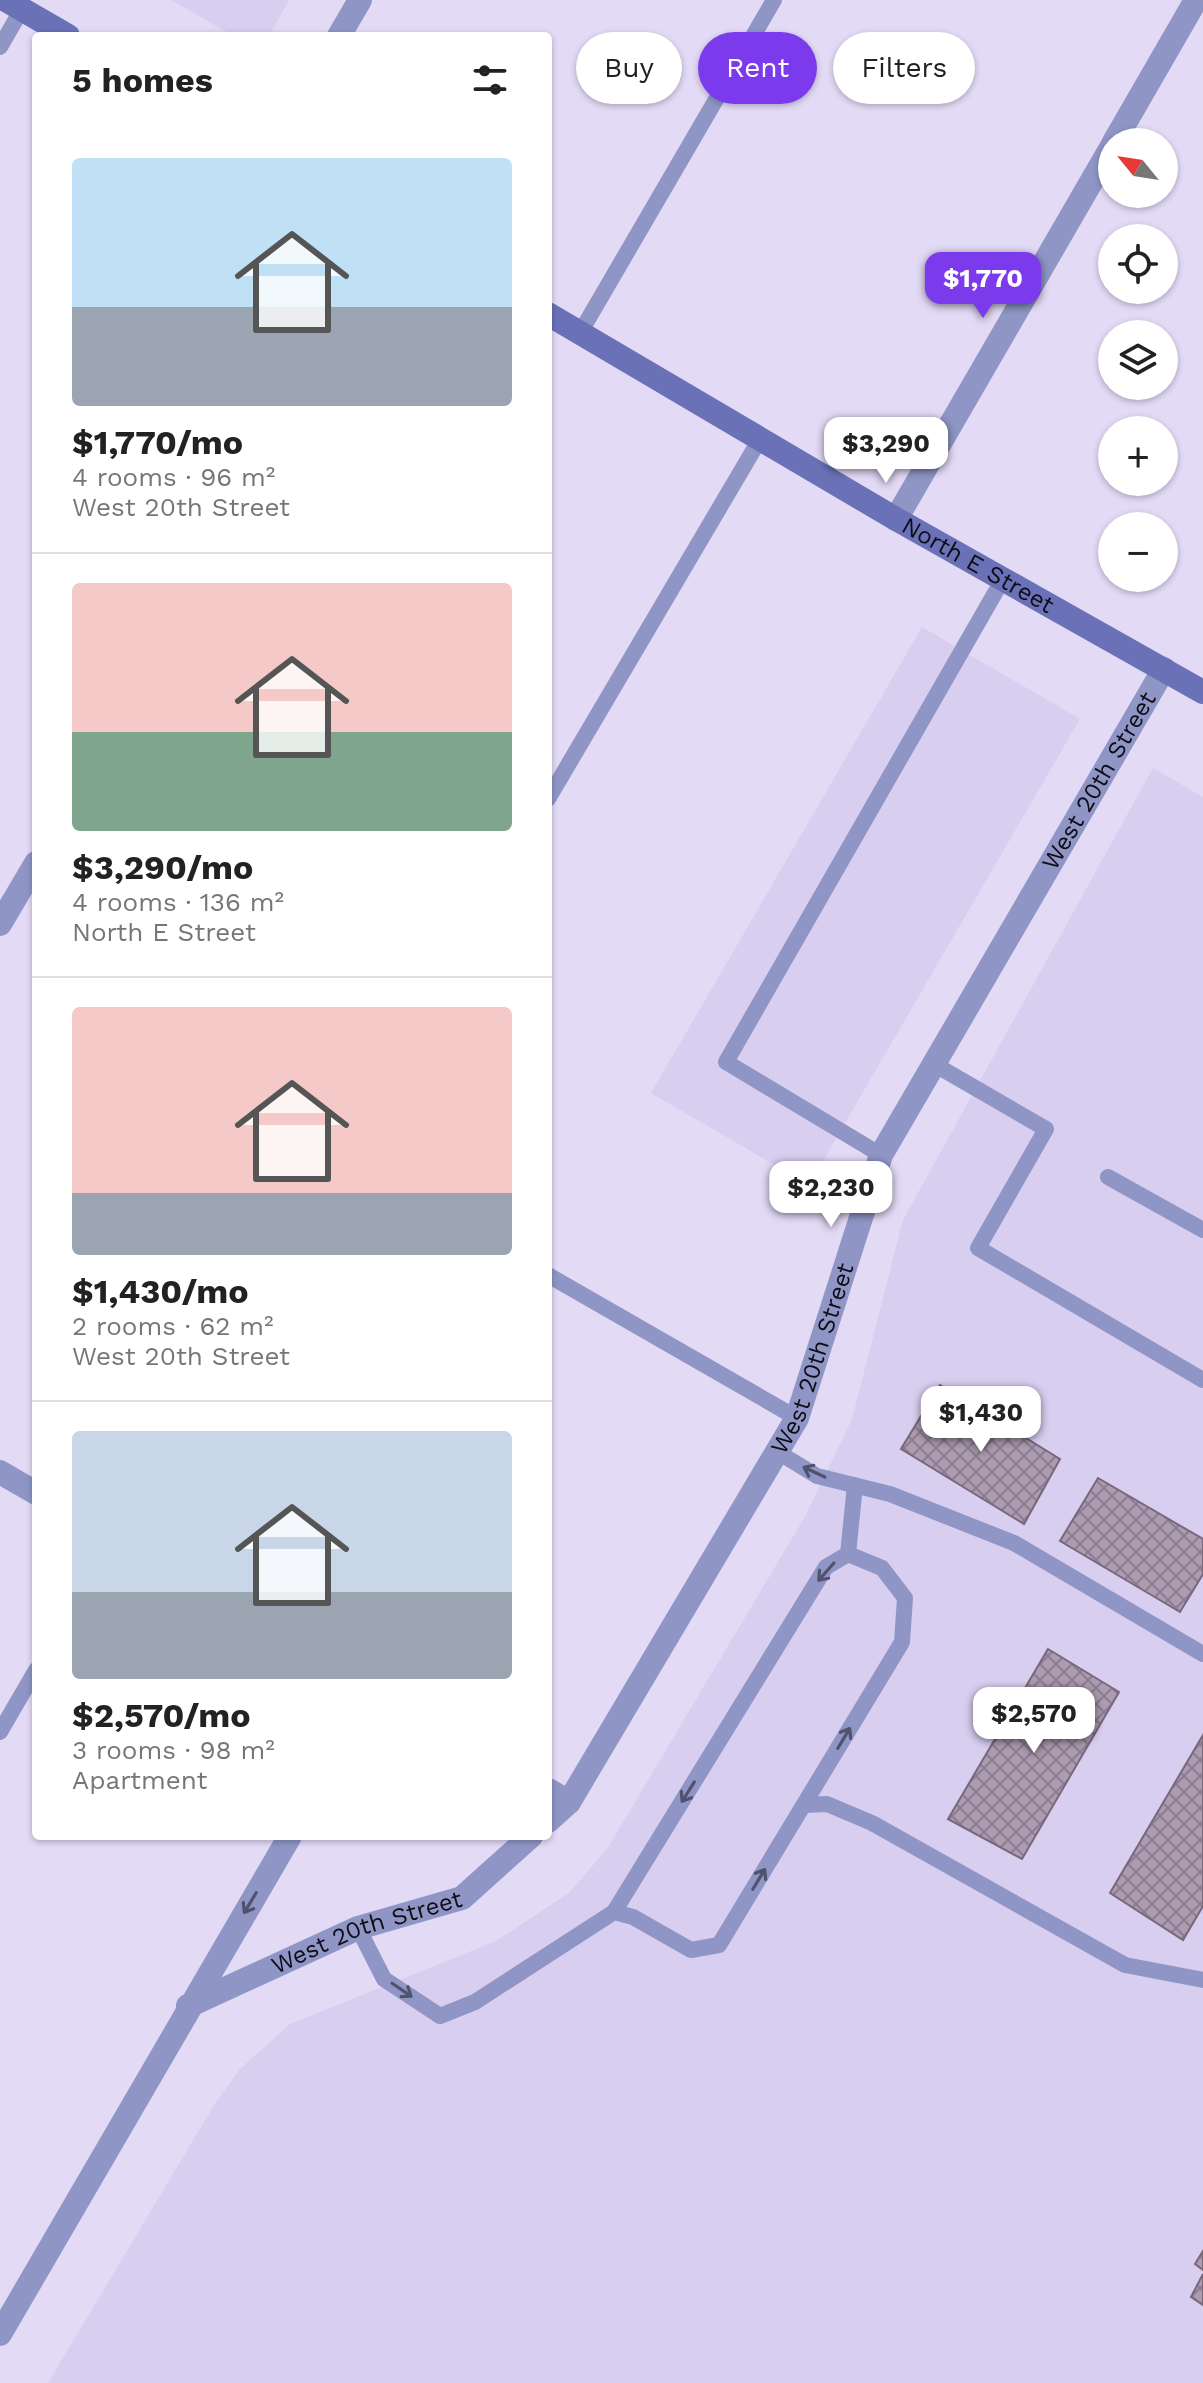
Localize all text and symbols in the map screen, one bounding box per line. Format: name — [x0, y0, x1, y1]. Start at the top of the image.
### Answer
chip: Buy — [576, 32, 682, 104]
chip: Rent — [698, 32, 817, 104]
chip: Filters — [833, 32, 975, 104]
icon: filters — [468, 58, 512, 102]
text: 5 homes — [72, 60, 213, 100]
north arrow — [1098, 128, 1178, 208]
map controls — [1098, 128, 1178, 592]
icon: home — [220, 210, 364, 354]
button: locate — [1098, 224, 1178, 304]
pin: $1,770 — [918, 252, 1048, 320]
text: $1,770 — [943, 263, 1023, 293]
button: layers — [1098, 320, 1178, 400]
button: + — [1098, 416, 1178, 496]
pin: $3,290 — [821, 417, 951, 485]
text: $1,770/mo — [72, 422, 243, 462]
text: $3,290 — [842, 428, 930, 458]
text: 4 rooms · 96 m² — [72, 462, 275, 492]
text: West 20th Street — [72, 492, 290, 522]
street label: North E Street — [897, 511, 1059, 619]
button: − — [1098, 512, 1178, 592]
icon: home — [220, 635, 364, 779]
street label: West 20th Street — [1036, 687, 1162, 875]
text: $3,290/mo — [72, 847, 253, 887]
text: 4 rooms · 136 m² — [72, 887, 284, 917]
text: North E Street — [72, 917, 256, 947]
icon: home — [220, 1059, 364, 1203]
pin: $2,230 — [766, 1161, 896, 1229]
text: $2,230 — [787, 1172, 875, 1202]
street label: West 20th Street — [765, 1260, 860, 1459]
text: $1,430/mo — [72, 1271, 249, 1311]
text: 2 rooms · 62 m² — [72, 1311, 274, 1341]
text: West 20th Street — [72, 1341, 290, 1371]
pin: $1,430 — [916, 1386, 1046, 1454]
text: $1,430 — [939, 1397, 1023, 1427]
one-way arrow — [802, 1464, 826, 1479]
icon: home — [220, 1483, 364, 1627]
one-way arrow — [817, 1562, 835, 1582]
pin: $2,570 — [969, 1687, 1099, 1755]
text: $2,570/mo — [72, 1695, 251, 1735]
text: $2,570 — [991, 1698, 1077, 1728]
one-way arrow — [837, 1727, 853, 1750]
text: 3 rooms · 98 m² — [72, 1735, 275, 1765]
text: Apartment — [72, 1765, 208, 1795]
one-way arrow — [680, 1780, 696, 1803]
one-way arrow — [752, 1868, 768, 1891]
street label: West 20th Street — [267, 1885, 465, 1980]
one-way arrow — [242, 1891, 258, 1914]
one-way arrow — [390, 1982, 412, 1999]

